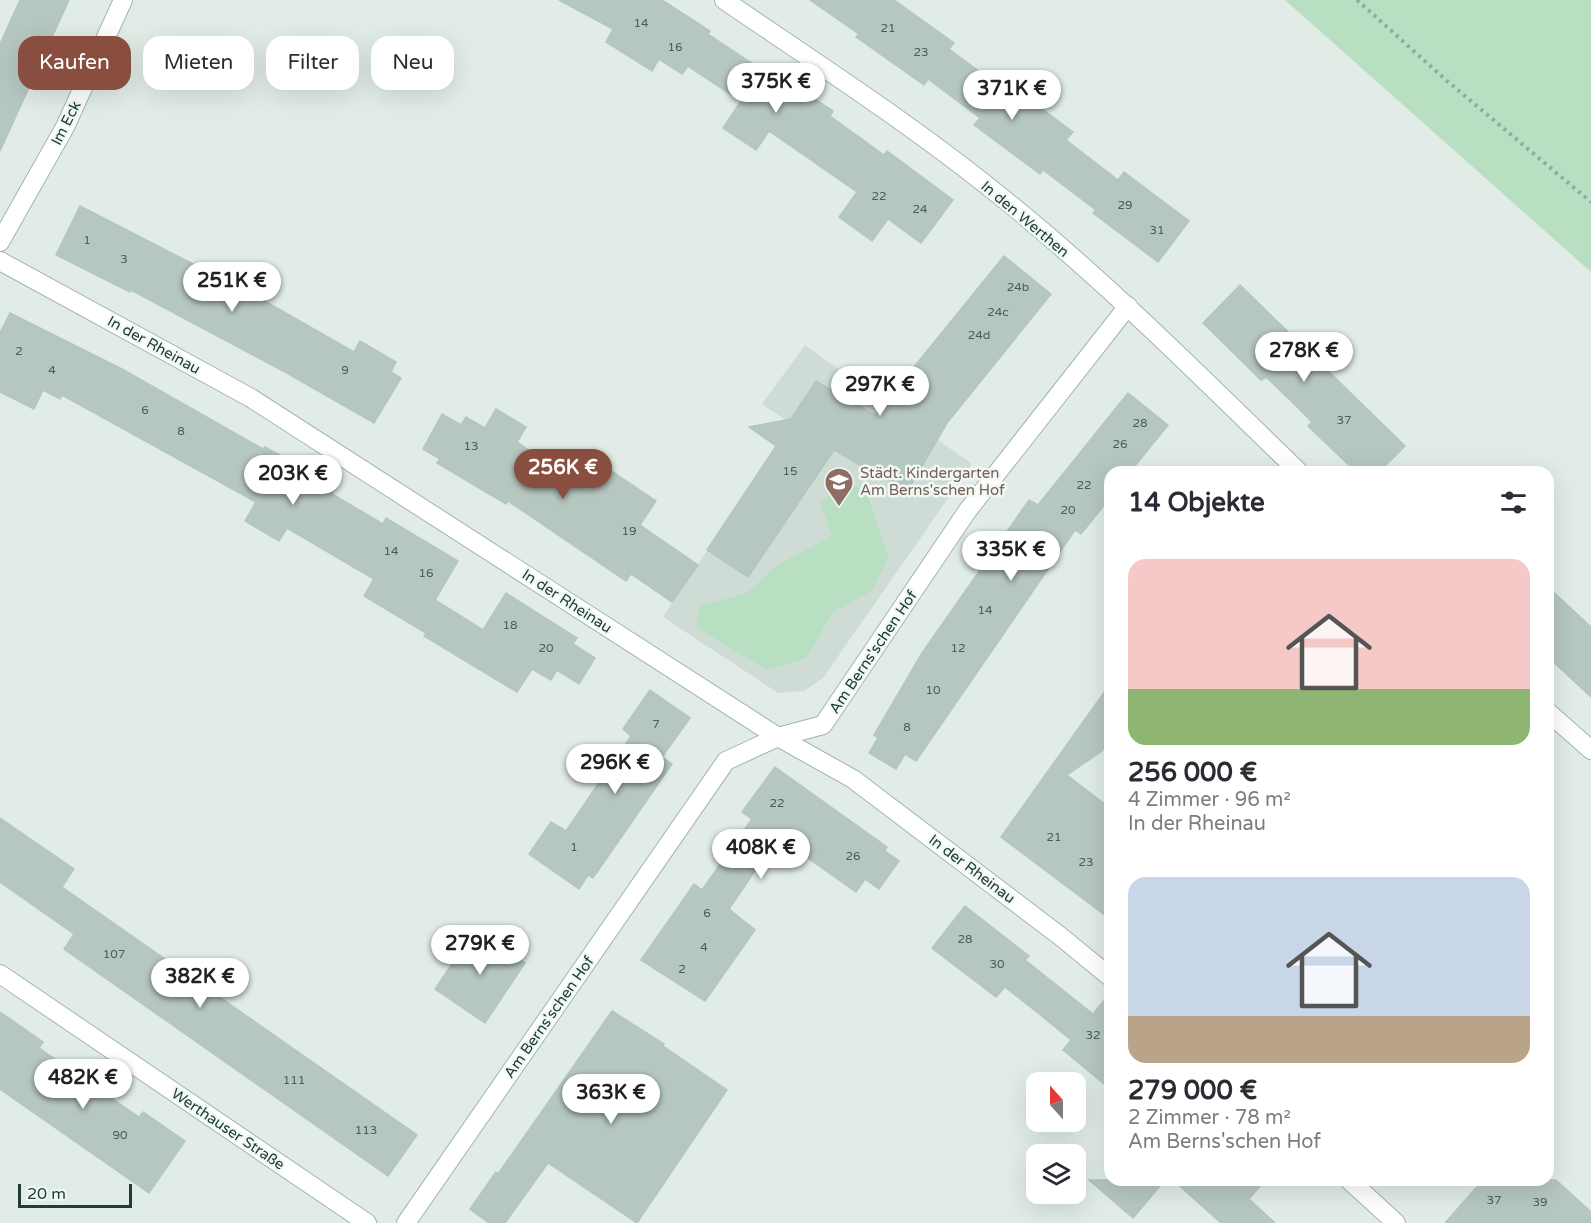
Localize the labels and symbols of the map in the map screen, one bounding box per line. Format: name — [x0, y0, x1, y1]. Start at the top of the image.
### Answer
house number: 14 — [633, 16, 649, 30]
house number: 21 — [880, 21, 896, 35]
house number: 16 — [667, 40, 683, 54]
house number: 23 — [913, 45, 929, 59]
pin: 375K € — [727, 63, 825, 114]
pin: 371K € — [963, 70, 1061, 121]
street label: Im Eck — [47, 98, 85, 148]
street label: In den Werthen — [977, 177, 1073, 261]
house number: 22 — [871, 189, 887, 203]
house number: 29 — [1117, 198, 1133, 212]
house number: 24 — [912, 202, 928, 216]
house number: 31 — [1149, 223, 1165, 237]
house number: 1 — [83, 233, 91, 247]
house number: 3 — [120, 252, 128, 266]
pin: 251K € — [183, 262, 281, 313]
house number: 24b — [1007, 280, 1029, 294]
house number: 24c — [987, 305, 1009, 319]
street label: In der Rheinau — [104, 312, 204, 378]
house number: 24d — [968, 328, 990, 342]
pin: 278K € — [1255, 332, 1353, 383]
house number: 2 — [15, 344, 23, 358]
house number: 4 — [48, 363, 56, 377]
house number: 9 — [341, 363, 349, 377]
pin: 297K € — [831, 366, 929, 417]
house number: 6 — [141, 403, 149, 417]
house number: 37 — [1336, 413, 1352, 427]
house number: 28 — [1132, 416, 1148, 430]
house number: 8 — [177, 424, 185, 438]
house number: 26 — [1112, 437, 1128, 451]
house number: 13 — [463, 439, 479, 453]
pin: 256K € — [514, 449, 612, 500]
pin: 203K € — [244, 455, 342, 506]
house number: 15 — [782, 464, 798, 478]
place label: Städt. Kindergarten Am Berns'schen Hof — [860, 464, 1005, 499]
school or university icon: Städt. Kindergarten Am Berns'schen Hof — [823, 466, 855, 508]
house number: 22 — [1076, 478, 1092, 492]
house number: 20 — [1060, 503, 1076, 517]
house number: 19 — [621, 524, 637, 538]
pin: 335K € — [962, 531, 1060, 582]
house number: 14 — [383, 544, 399, 558]
street label: In der Rheinau — [519, 565, 615, 637]
house number: 16 — [418, 566, 434, 580]
street label: Am Berns'schen Hof — [825, 587, 921, 717]
house number: 14 — [977, 603, 993, 617]
house number: 18 — [502, 618, 518, 632]
house number: 20 — [538, 641, 554, 655]
house number: 12 — [950, 641, 966, 655]
house number: 10 — [925, 683, 941, 697]
house number: 7 — [652, 717, 660, 731]
house number: 8 — [903, 720, 911, 734]
pin: 296K € — [566, 744, 664, 795]
house number: 22 — [769, 796, 785, 810]
pin: 408K € — [712, 829, 810, 880]
house number: 21 — [1046, 830, 1062, 844]
street label: In der Rheinau — [925, 831, 1019, 907]
house number: 1 — [570, 840, 578, 854]
house number: 26 — [845, 849, 861, 863]
house number: 23 — [1078, 855, 1094, 869]
house number: 6 — [703, 906, 711, 920]
pin: 279K € — [431, 925, 529, 976]
house number: 28 — [957, 932, 973, 946]
house number: 4 — [700, 940, 708, 954]
house number: 107 — [103, 947, 125, 961]
street label: Am Berns'schen Hof — [500, 952, 598, 1081]
house number: 30 — [989, 957, 1005, 971]
pin: 382K € — [151, 958, 249, 1009]
house number: 2 — [678, 962, 686, 976]
house number: 32 — [1085, 1028, 1101, 1042]
pin: 482K € — [34, 1059, 132, 1110]
north arrow — [1026, 1072, 1086, 1132]
house number: 111 — [283, 1073, 305, 1087]
pin: 363K € — [562, 1074, 660, 1125]
street label: Werthauser Straße — [168, 1084, 288, 1174]
house number: 113 — [355, 1123, 377, 1137]
house number: 90 — [112, 1128, 128, 1142]
scale bar — [18, 1181, 132, 1208]
house number: 37 — [1486, 1193, 1502, 1207]
house number: 39 — [1532, 1195, 1548, 1209]

